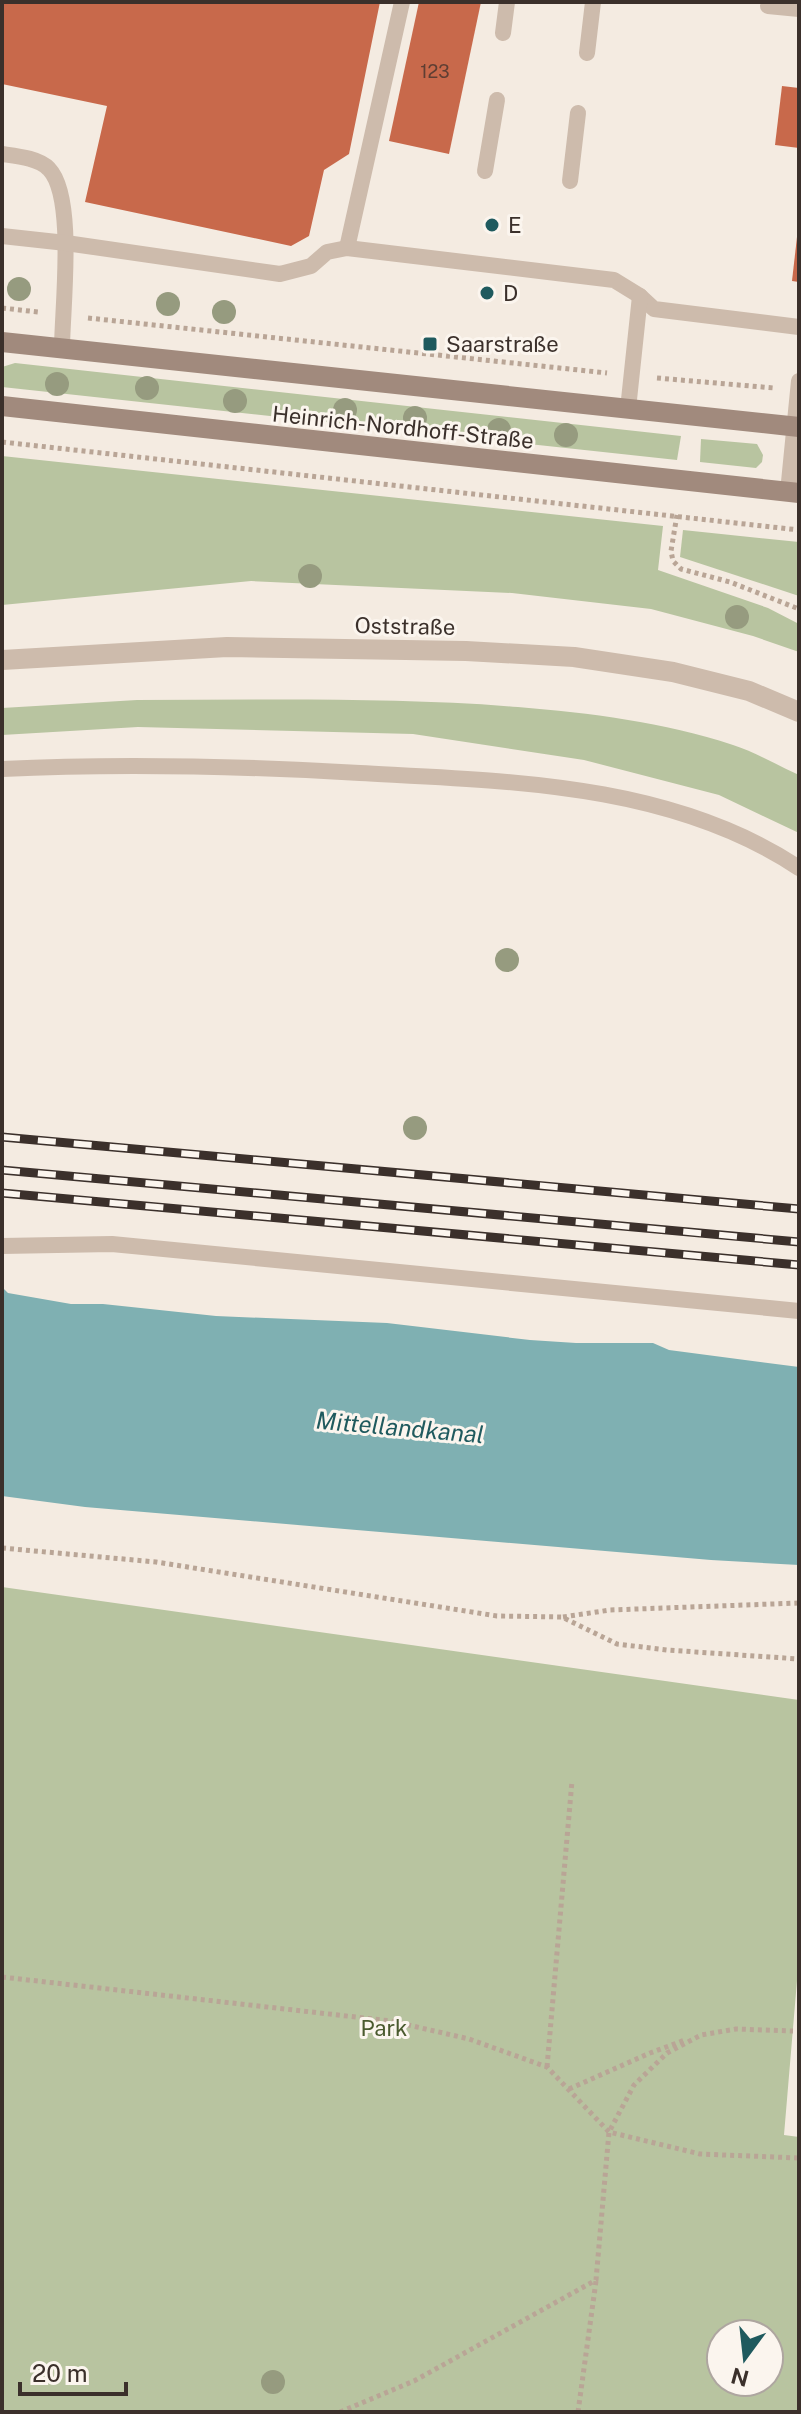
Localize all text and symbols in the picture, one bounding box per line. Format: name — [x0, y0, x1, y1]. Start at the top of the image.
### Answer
house number: 123 — [420, 61, 450, 82]
place label: E — [508, 212, 522, 238]
marker: E — [483, 216, 501, 234]
place label: D — [503, 280, 518, 306]
marker: D — [478, 284, 496, 302]
place label: Saarstraße — [446, 331, 559, 357]
marker: Saarstraße — [421, 335, 439, 353]
street label: Heinrich-Nordhoff-Straße — [271, 400, 535, 454]
street label: Oststraße — [354, 612, 456, 640]
water label: Mittellandkanal — [315, 1406, 485, 1448]
park label: Park — [361, 2015, 407, 2041]
north arrow — [705, 2318, 785, 2398]
scale bar — [20, 2346, 126, 2396]
text: 20 m — [32, 2359, 88, 2387]
text: N — [728, 2363, 752, 2392]

